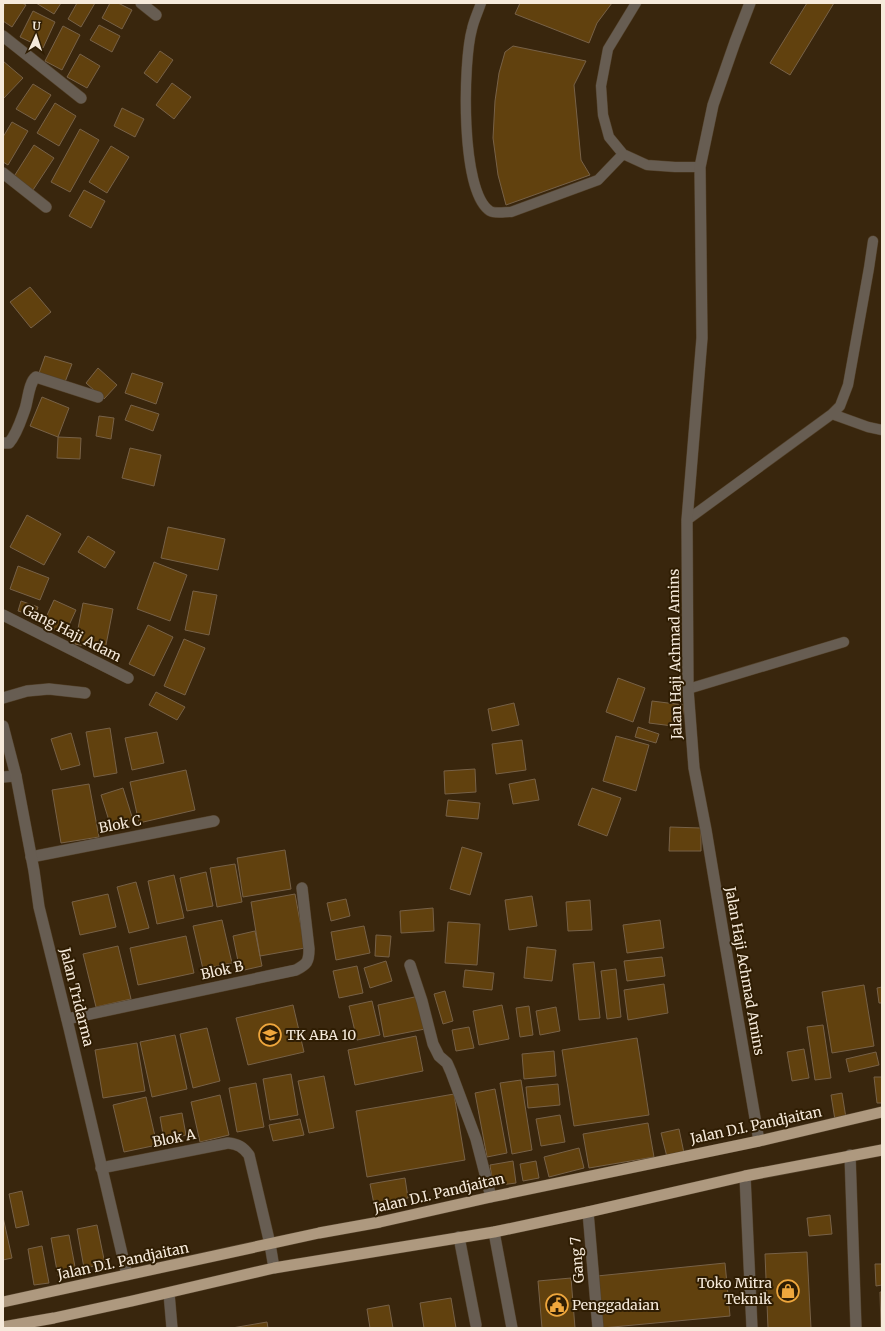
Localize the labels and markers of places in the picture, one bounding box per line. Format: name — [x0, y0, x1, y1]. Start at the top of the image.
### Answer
school or university icon: TK ABA 10 — [257, 1022, 283, 1048]
place label: TK ABA 10 — [286, 1026, 356, 1044]
place label: Toko Mitra Teknik — [697, 1274, 772, 1308]
shop icon: Toko Mitra Teknik — [775, 1278, 801, 1304]
public building icon: Penggadaian — [544, 1292, 570, 1318]
place label: Penggadaian — [572, 1296, 659, 1314]

